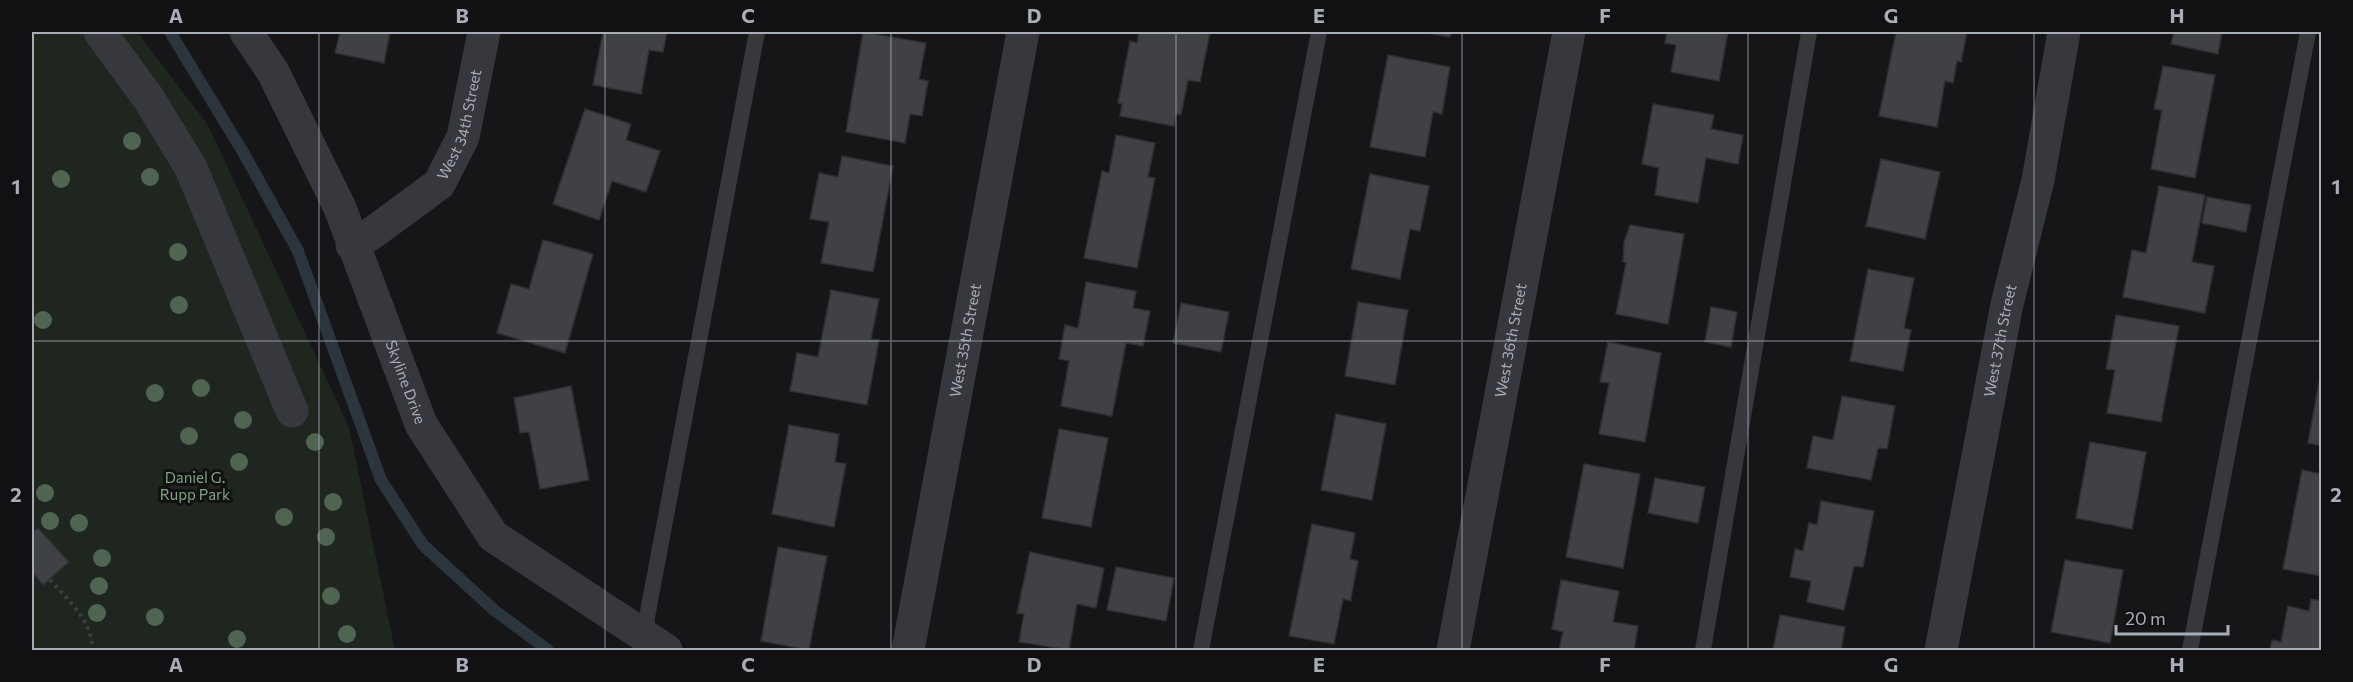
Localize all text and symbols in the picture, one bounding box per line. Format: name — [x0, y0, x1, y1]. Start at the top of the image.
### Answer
text: A — [169, 3, 183, 27]
text: B — [455, 3, 469, 27]
text: C — [741, 3, 755, 27]
text: D — [1027, 3, 1041, 27]
text: E — [1313, 3, 1325, 27]
text: F — [1599, 3, 1611, 27]
text: G — [1884, 3, 1898, 27]
text: H — [2170, 3, 2185, 27]
street label: West 34th Street — [433, 68, 484, 182]
text: 1 — [11, 174, 21, 198]
text: 1 — [2331, 174, 2341, 198]
street label: West 35th Street — [945, 282, 984, 398]
street label: West 36th Street — [1491, 282, 1530, 399]
street label: West 37th Street — [1979, 282, 2020, 398]
street label: Skyline Drive — [382, 338, 430, 426]
park label: Daniel G. Rupp Park — [160, 468, 230, 503]
text: 2 — [10, 482, 22, 506]
text: 2 — [2330, 482, 2342, 506]
scale bar — [2116, 598, 2228, 636]
text: 20 m — [2125, 607, 2166, 629]
text: A — [169, 652, 183, 676]
text: B — [455, 652, 469, 676]
text: C — [741, 652, 755, 676]
text: D — [1027, 652, 1041, 676]
text: E — [1313, 652, 1325, 676]
text: F — [1599, 652, 1611, 676]
text: G — [1884, 652, 1898, 676]
text: H — [2170, 652, 2185, 676]

